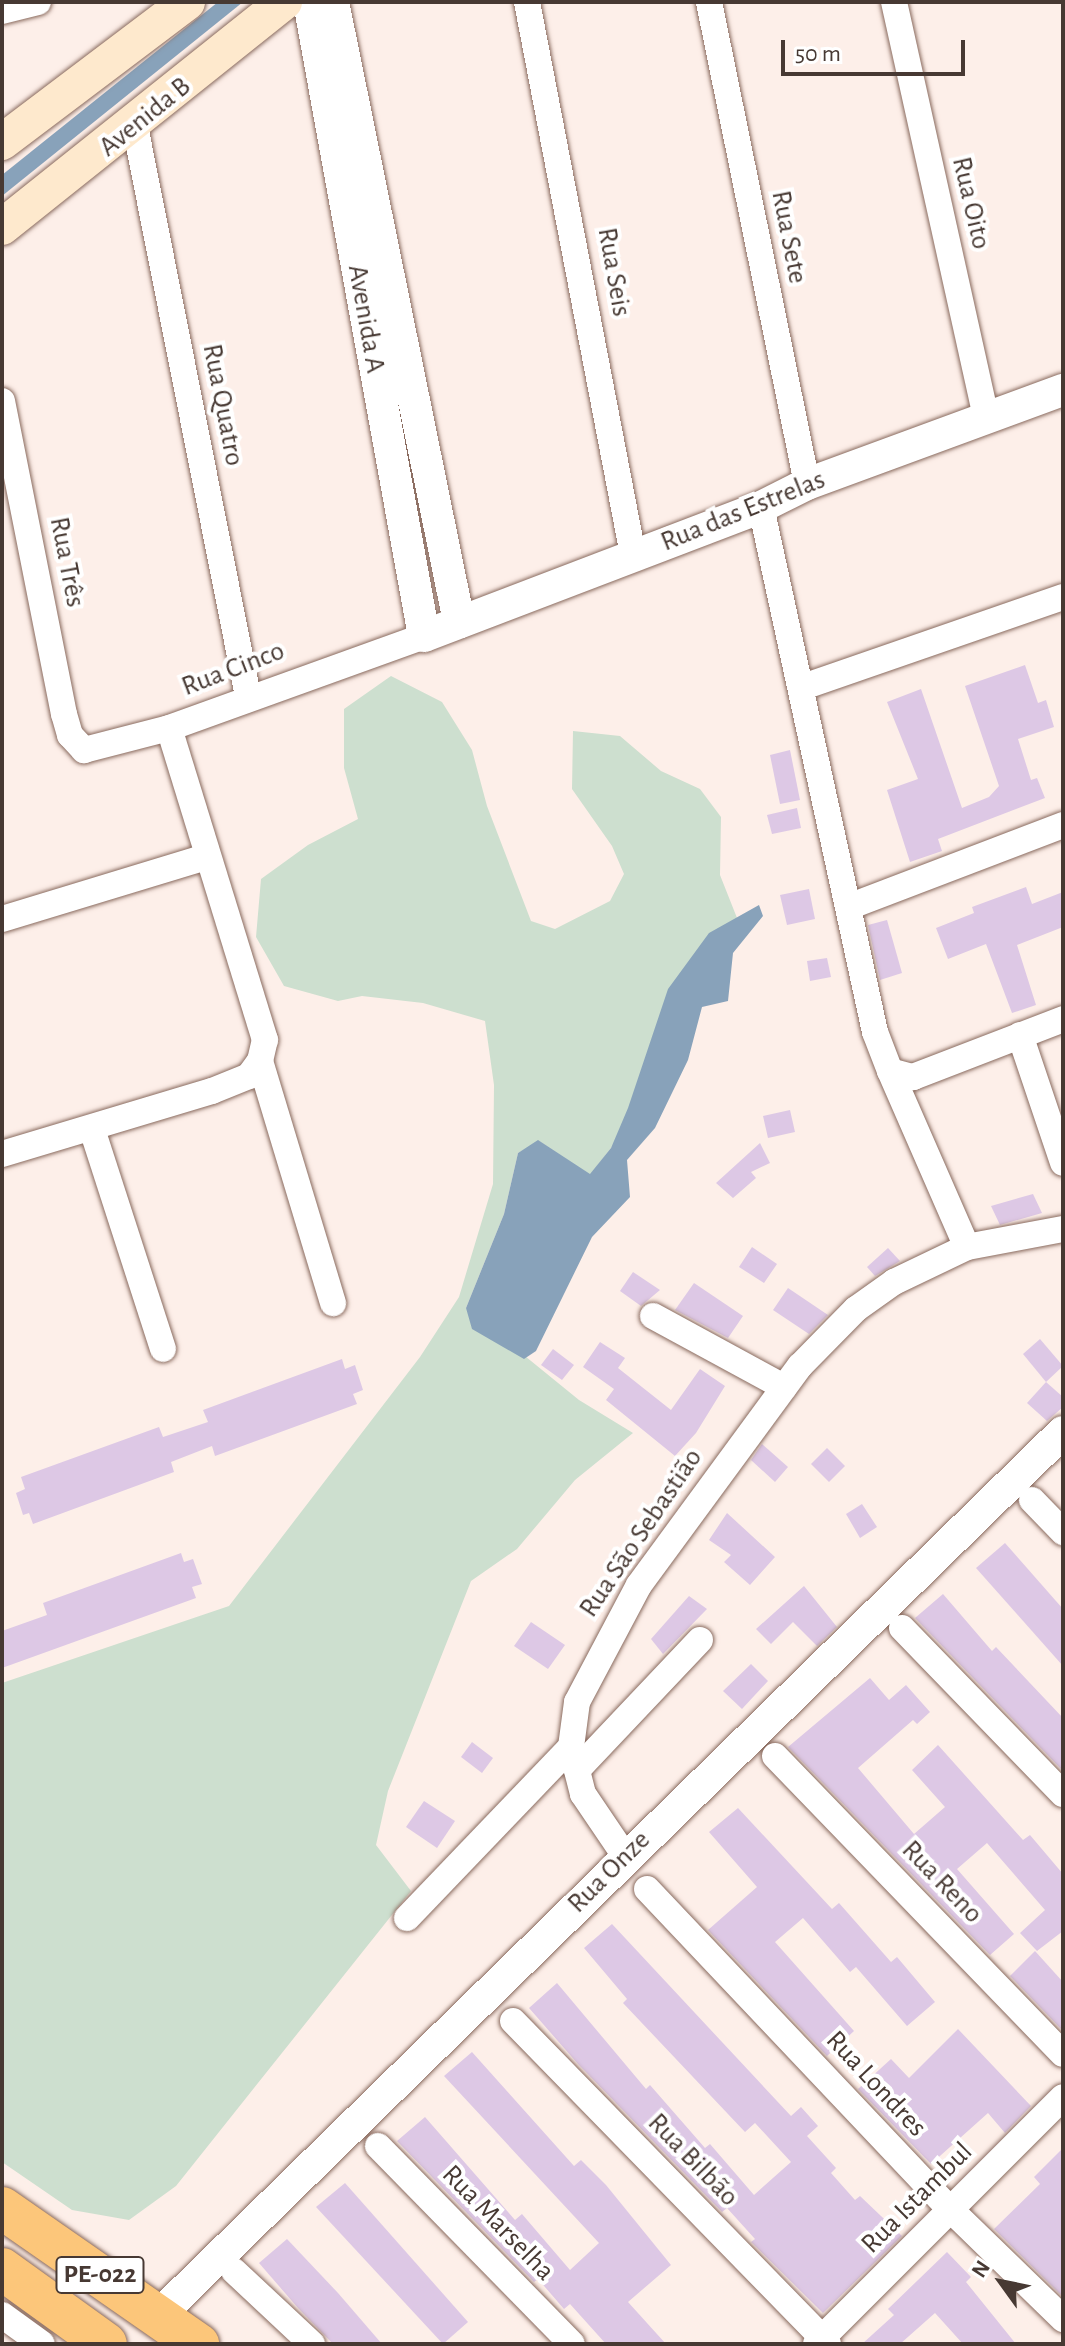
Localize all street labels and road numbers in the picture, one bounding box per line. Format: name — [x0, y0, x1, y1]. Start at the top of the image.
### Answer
street label: Avenida B — [92, 70, 198, 164]
street label: Rua Oito — [944, 154, 998, 252]
street label: Rua Sete — [764, 188, 814, 286]
street label: Rua Seis — [590, 225, 638, 319]
street label: Avenida A — [340, 262, 392, 376]
street label: Rua Quatro — [195, 341, 251, 469]
street label: Rua das Estrelas — [656, 463, 830, 559]
street label: Rua Três — [42, 514, 92, 610]
street label: Rua Cinco — [177, 634, 289, 704]
street label: Rua São Sebastião — [572, 1442, 710, 1624]
street label: Rua Onze — [561, 1824, 657, 1920]
street label: Rua Reno — [894, 1833, 990, 1931]
street label: Rua Londres — [818, 2024, 934, 2144]
street label: Rua Bilbão — [640, 2106, 746, 2214]
street label: Rua Istambul — [854, 2135, 980, 2261]
street label: Rua Marselha — [435, 2158, 561, 2288]
road number: PE-022 — [54, 2253, 146, 2297]

